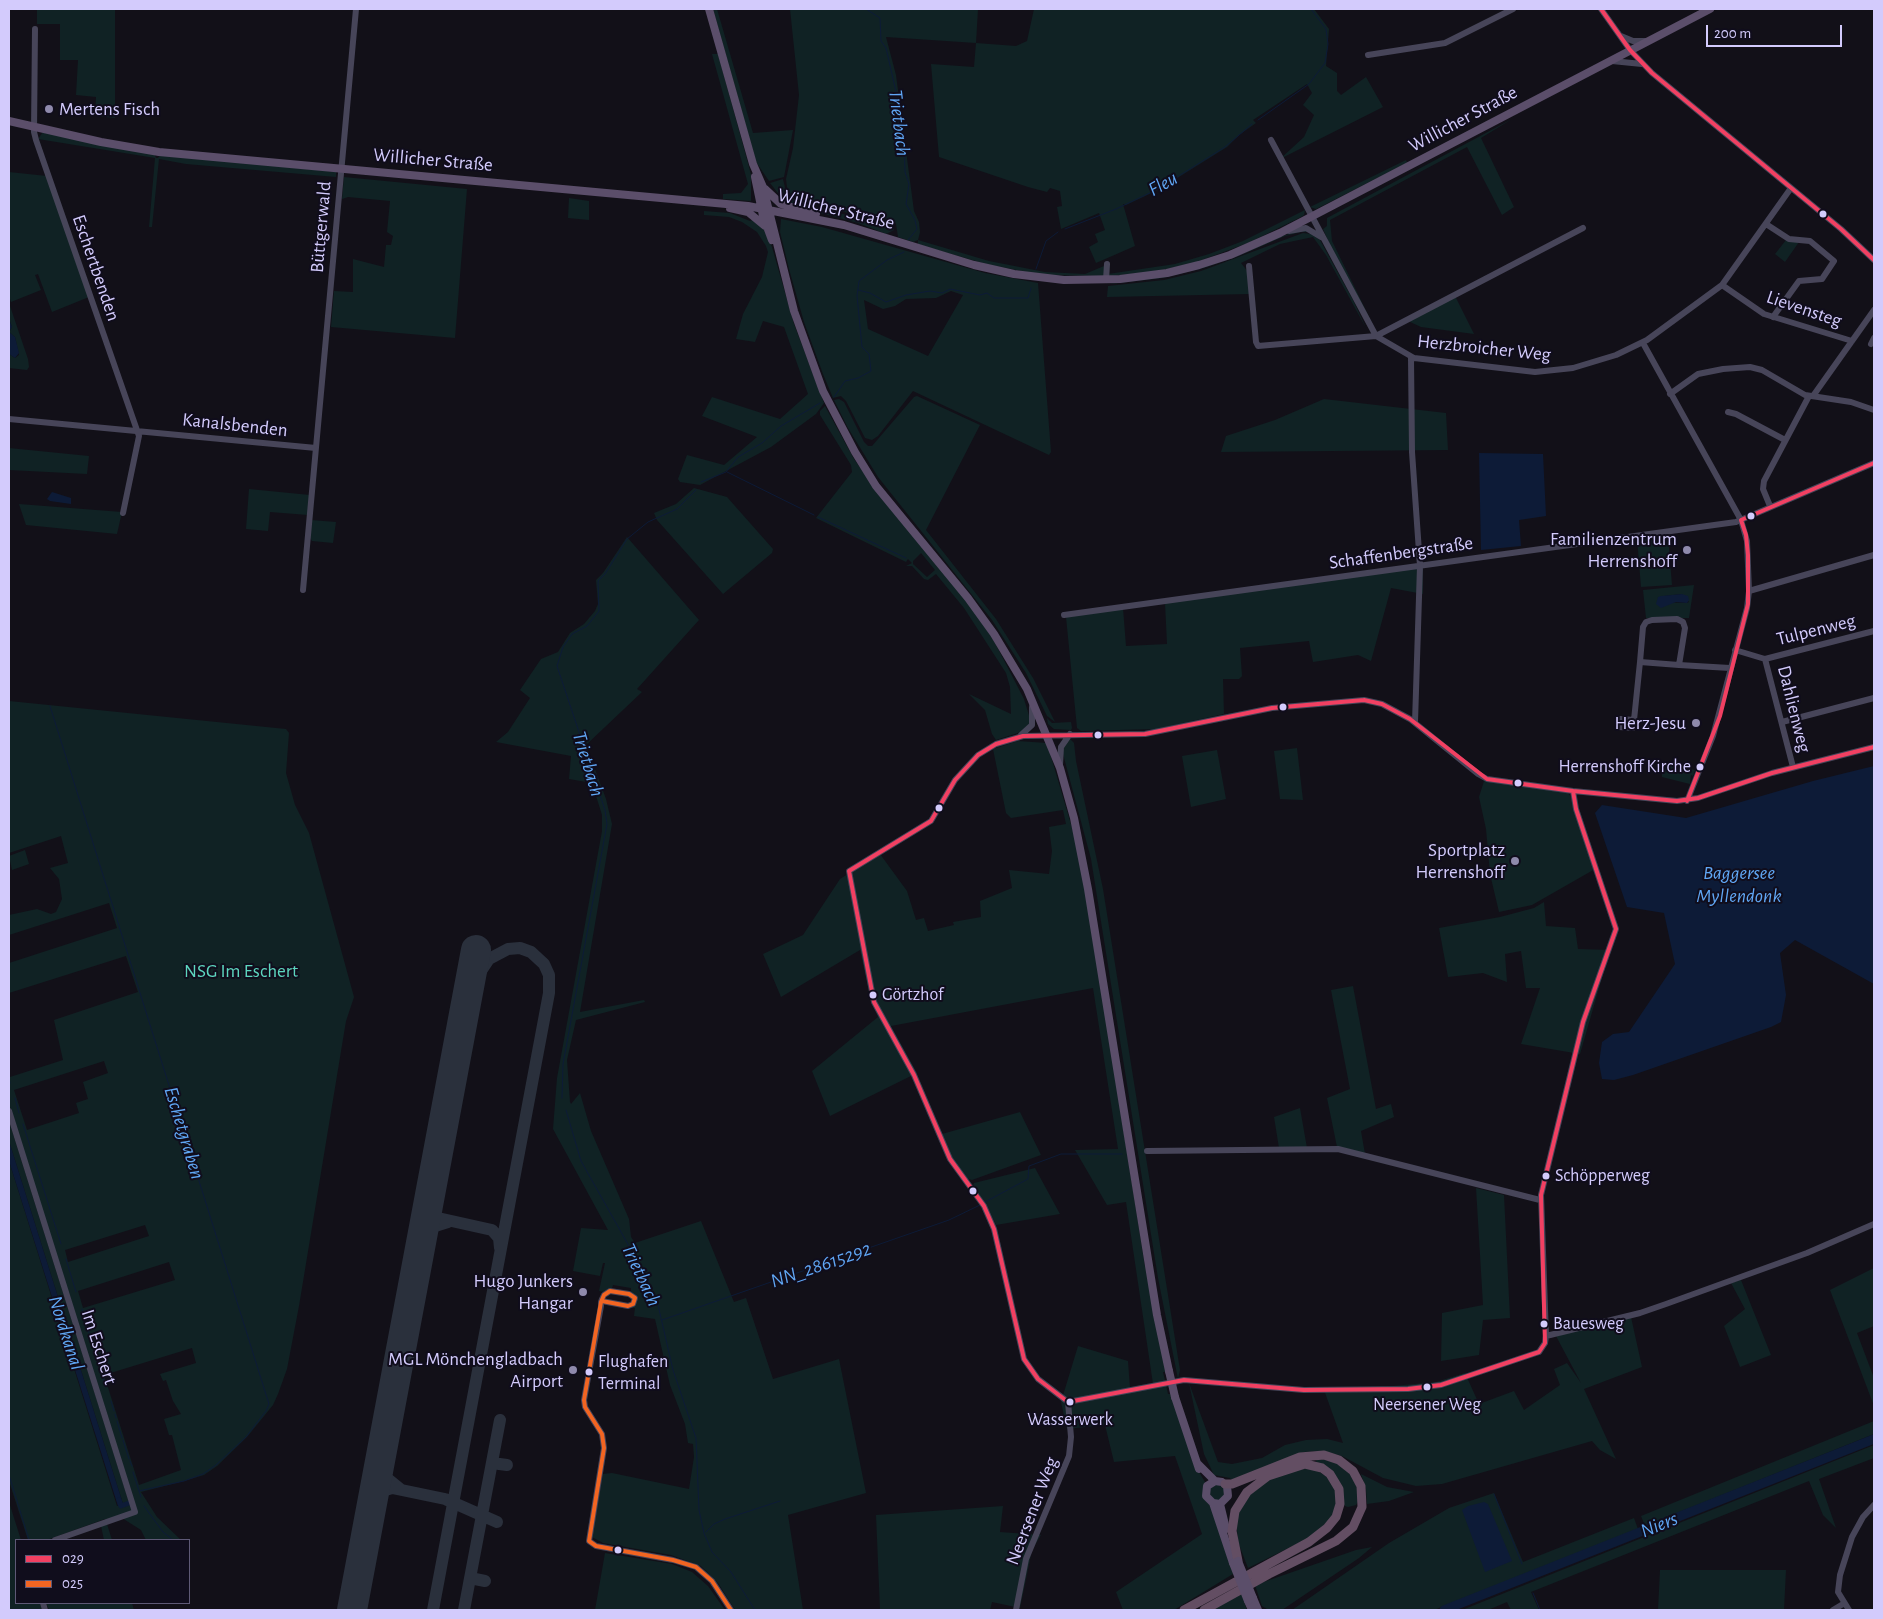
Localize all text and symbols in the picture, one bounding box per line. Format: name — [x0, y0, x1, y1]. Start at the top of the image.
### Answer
scale bar — [1708, 15, 1844, 47]
text: 200 m — [1714, 26, 1751, 41]
street label: Willicher Straße — [1405, 81, 1521, 157]
water label: Trietbach — [883, 88, 915, 158]
place label: Mertens Fisch — [59, 98, 160, 120]
marker: Mertens Fisch — [43, 103, 55, 115]
street label: Willicher Straße — [372, 143, 494, 177]
water label: Fleu — [1144, 166, 1182, 202]
street label: Büttgerwald — [306, 180, 336, 274]
street label: Willicher Straße — [775, 183, 897, 235]
unlabelled marker — [1818, 209, 1828, 219]
street label: Eschertbenden — [67, 212, 125, 324]
street label: Lievensteg — [1763, 285, 1845, 333]
street label: Herzbroicher Weg — [1416, 330, 1552, 366]
street label: Kanalsbenden — [181, 408, 289, 442]
unlabelled marker — [1746, 511, 1756, 521]
place label: Familienzentrum Herrenshoff — [1550, 528, 1677, 572]
street label: Schaffenbergstraße — [1328, 532, 1474, 574]
marker: Familienzentrum Herrenshoff — [1681, 544, 1693, 556]
street label: Tulpenweg — [1774, 609, 1858, 651]
street label: Dahlienweg — [1772, 663, 1816, 755]
unlabelled marker — [1278, 702, 1288, 712]
place label: Herz-Jesu — [1614, 712, 1686, 734]
marker: Herz-Jesu — [1690, 717, 1702, 729]
water label: Trietbach — [567, 729, 609, 799]
unlabelled marker — [1093, 730, 1103, 740]
place label: Herrenshoff Kirche — [1559, 756, 1691, 778]
marker: Herrenshoff Kirche — [1695, 762, 1705, 772]
unlabelled marker — [1513, 778, 1523, 788]
unlabelled marker — [934, 803, 944, 813]
place label: Sportplatz Herrenshoff — [1415, 839, 1505, 883]
marker: Sportplatz Herrenshoff — [1509, 855, 1521, 867]
water label: Baggersee Myllendonk — [1696, 861, 1782, 908]
park label: NSG Im Eschert — [184, 960, 298, 982]
place label: Görtzhof — [882, 984, 943, 1006]
marker: Görtzhof — [868, 990, 878, 1000]
water label: Eschetgraben — [159, 1084, 209, 1182]
place label: Schöpperweg — [1555, 1165, 1650, 1187]
marker: Schöpperweg — [1541, 1171, 1551, 1181]
unlabelled marker — [968, 1186, 978, 1196]
water label: NN_28615292 — [767, 1237, 875, 1293]
water label: Trietbach — [616, 1240, 666, 1310]
place label: Hugo Junkers Hangar — [473, 1270, 573, 1314]
marker: Hugo Junkers Hangar — [577, 1286, 589, 1298]
water label: Nordkanal — [43, 1293, 89, 1373]
street label: Im Eschert — [76, 1307, 122, 1387]
place label: Bauesweg — [1553, 1313, 1624, 1335]
marker: Bauesweg — [1539, 1319, 1549, 1329]
place label: MGL Mönchengladbach Airport — [388, 1348, 563, 1392]
place label: Flughafen Terminal — [598, 1351, 668, 1394]
marker: MGL Mönchengladbach Airport — [567, 1364, 579, 1376]
marker: Flughafen Terminal — [584, 1367, 594, 1377]
marker: Neersener Weg — [1422, 1382, 1432, 1392]
place label: Neersener Weg — [1373, 1394, 1481, 1416]
marker: Wasserwerk — [1065, 1397, 1075, 1407]
place label: Wasserwerk — [1027, 1409, 1113, 1431]
street label: Neersener Weg — [1001, 1454, 1063, 1568]
water label: Niers — [1637, 1507, 1681, 1543]
legend — [15, 1539, 190, 1604]
unlabelled marker — [613, 1545, 623, 1555]
text: 029 — [62, 1551, 84, 1566]
text: 025 — [62, 1576, 83, 1591]

